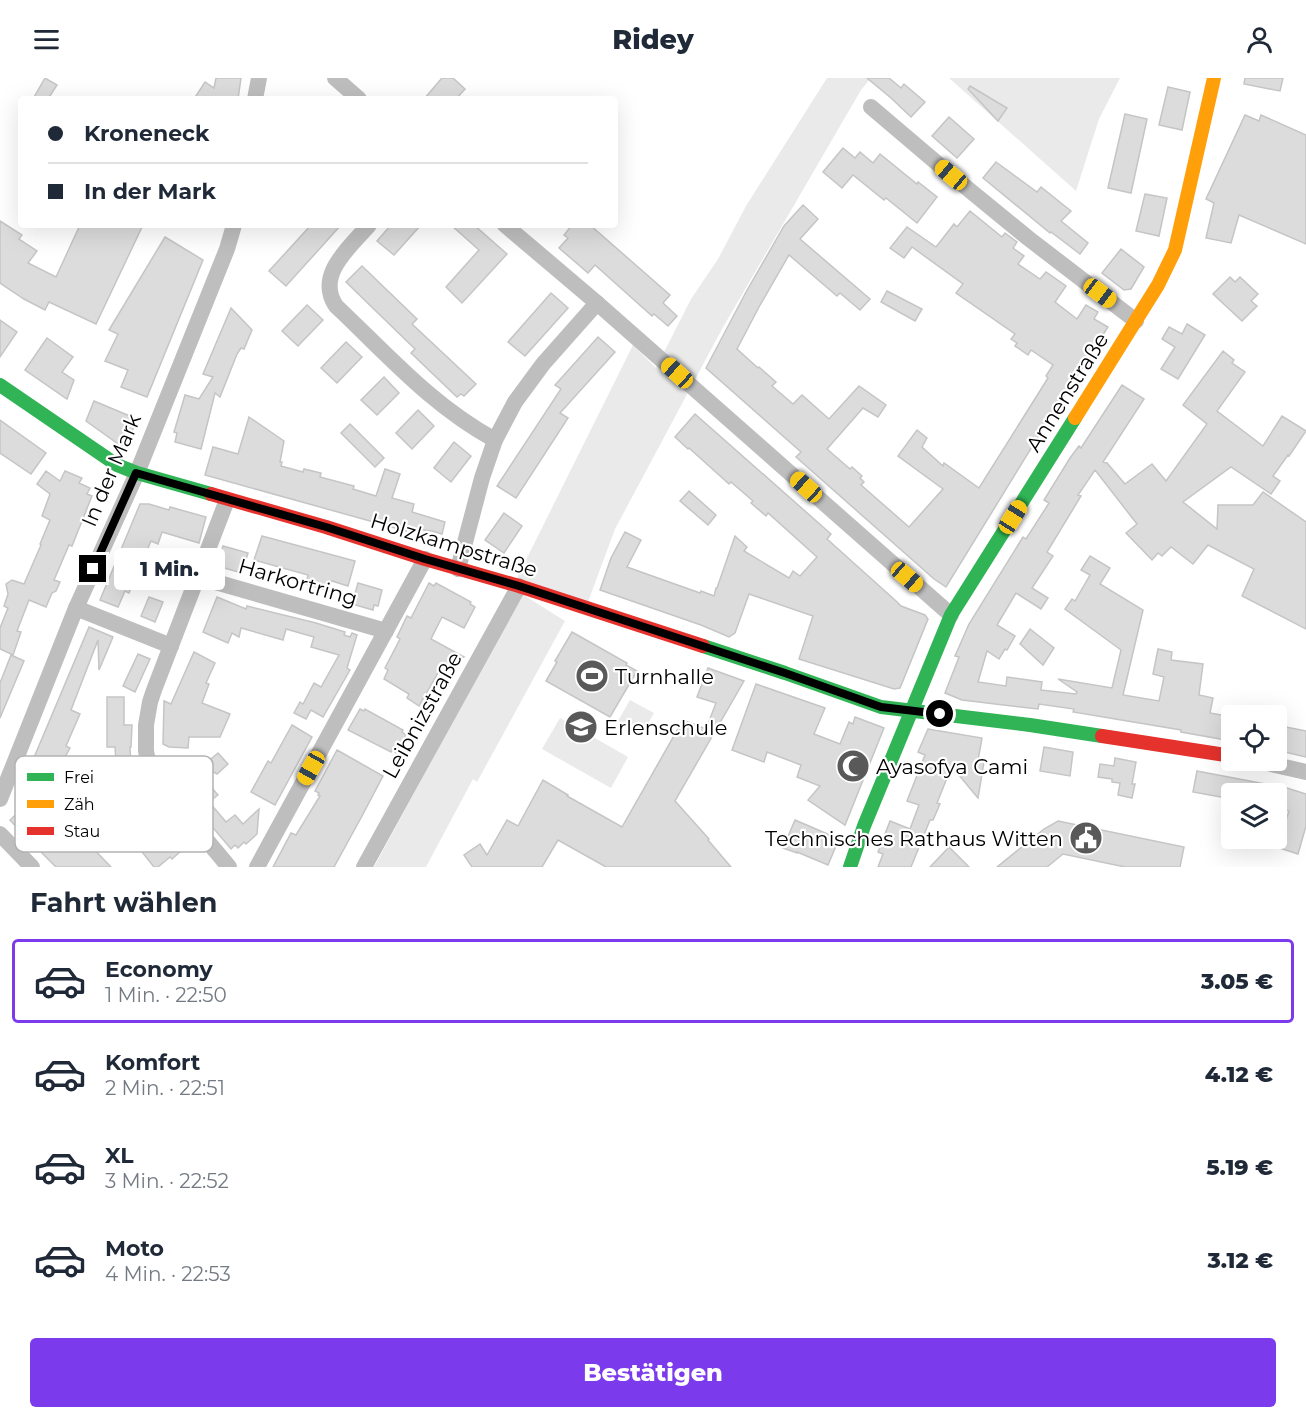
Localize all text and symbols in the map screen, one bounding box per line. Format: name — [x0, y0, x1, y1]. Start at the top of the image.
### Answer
icon: menu — [30, 23, 63, 56]
text: Ridey — [612, 23, 694, 56]
icon: person — [1243, 23, 1276, 56]
text: Kroneneck — [84, 120, 209, 147]
car — [931, 157, 971, 193]
text: In der Mark — [84, 178, 216, 205]
car — [1080, 275, 1120, 311]
street label: Annenstraße — [1020, 328, 1114, 456]
car — [658, 354, 696, 392]
street label: In der Mark — [76, 409, 146, 530]
car — [787, 468, 825, 506]
car — [996, 497, 1030, 537]
street label: Holzkampstraße — [367, 508, 541, 582]
callout: 1 Min. — [114, 548, 225, 590]
street label: Harkortring — [236, 553, 360, 611]
route end — [79, 555, 106, 582]
text: 1 Min. — [140, 557, 199, 581]
car — [888, 558, 926, 596]
street label: Leibnizstraße — [377, 647, 467, 783]
sports icon: Turnhalle — [574, 658, 610, 694]
place label: Turnhalle — [615, 664, 714, 689]
route start — [926, 700, 953, 727]
map controls — [1221, 705, 1287, 849]
button: locate — [1221, 705, 1287, 771]
school or university icon: Erlenschule — [563, 709, 599, 745]
place label: Erlenschule — [604, 715, 727, 740]
car — [294, 748, 328, 788]
mosque icon: Ayasofya Cami — [835, 748, 871, 784]
place label: Ayasofya Cami — [876, 754, 1028, 779]
legend — [15, 756, 213, 852]
text: Frei — [64, 768, 94, 787]
button: layers — [1221, 783, 1287, 849]
text: Zäh — [64, 795, 95, 814]
public building icon: Technisches Rathaus Witten — [1068, 820, 1104, 856]
text: Stau — [64, 822, 100, 841]
place label: Technisches Rathaus Witten — [765, 826, 1063, 851]
text: Fahrt wählen — [30, 886, 217, 919]
icon: car — [33, 954, 87, 1008]
text: Economy — [105, 956, 213, 983]
text: 3.05 € — [1201, 968, 1273, 995]
text: 1 Min. · 22:50 — [105, 983, 227, 1007]
icon: car — [33, 1047, 87, 1101]
text: Komfort — [105, 1049, 200, 1076]
text: 4.12 € — [1205, 1061, 1273, 1088]
text: 2 Min. · 22:51 — [105, 1076, 225, 1100]
icon: car — [33, 1140, 87, 1194]
text: XL — [105, 1142, 134, 1169]
text: 5.19 € — [1206, 1154, 1273, 1181]
text: 3 Min. · 22:52 — [105, 1169, 229, 1193]
icon: car — [33, 1233, 87, 1287]
text: Moto — [105, 1235, 164, 1262]
text: 3.12 € — [1207, 1247, 1273, 1274]
text: 4 Min. · 22:53 — [105, 1262, 231, 1286]
button: Bestätigen — [30, 1338, 1276, 1407]

